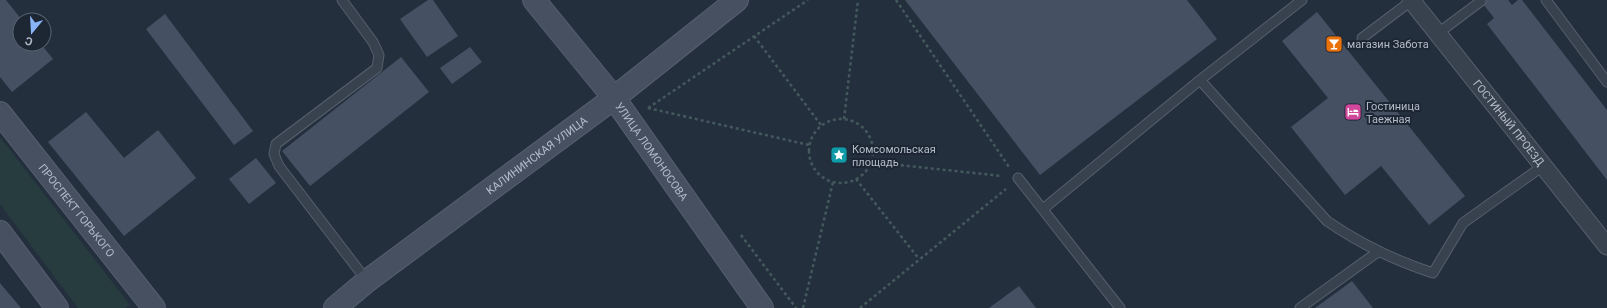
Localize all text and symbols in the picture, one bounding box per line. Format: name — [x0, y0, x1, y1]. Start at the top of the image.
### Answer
north arrow — [12, 12, 52, 52]
text: С — [24, 34, 34, 48]
bar icon: магазин Забота — [1324, 34, 1344, 54]
place label: магазин Забота — [1347, 38, 1429, 51]
street label: ГОСТИНЫЙ ПРОЕЗД — [1471, 77, 1547, 168]
street label: УЛИЦА ЛОМОНОСОВА — [613, 100, 691, 204]
place label: Гостиница Таежная — [1366, 100, 1420, 126]
hotel icon: Гостиница Таежная — [1343, 102, 1363, 122]
street label: КАЛИНИНСКАЯ УЛИЦА — [484, 113, 590, 197]
place label: Комсомольская площадь — [852, 143, 936, 169]
place icon: Комсомольская площадь — [829, 145, 849, 165]
street label: ПРОСПЕКТ ГОРЬКОГО — [36, 161, 118, 259]

